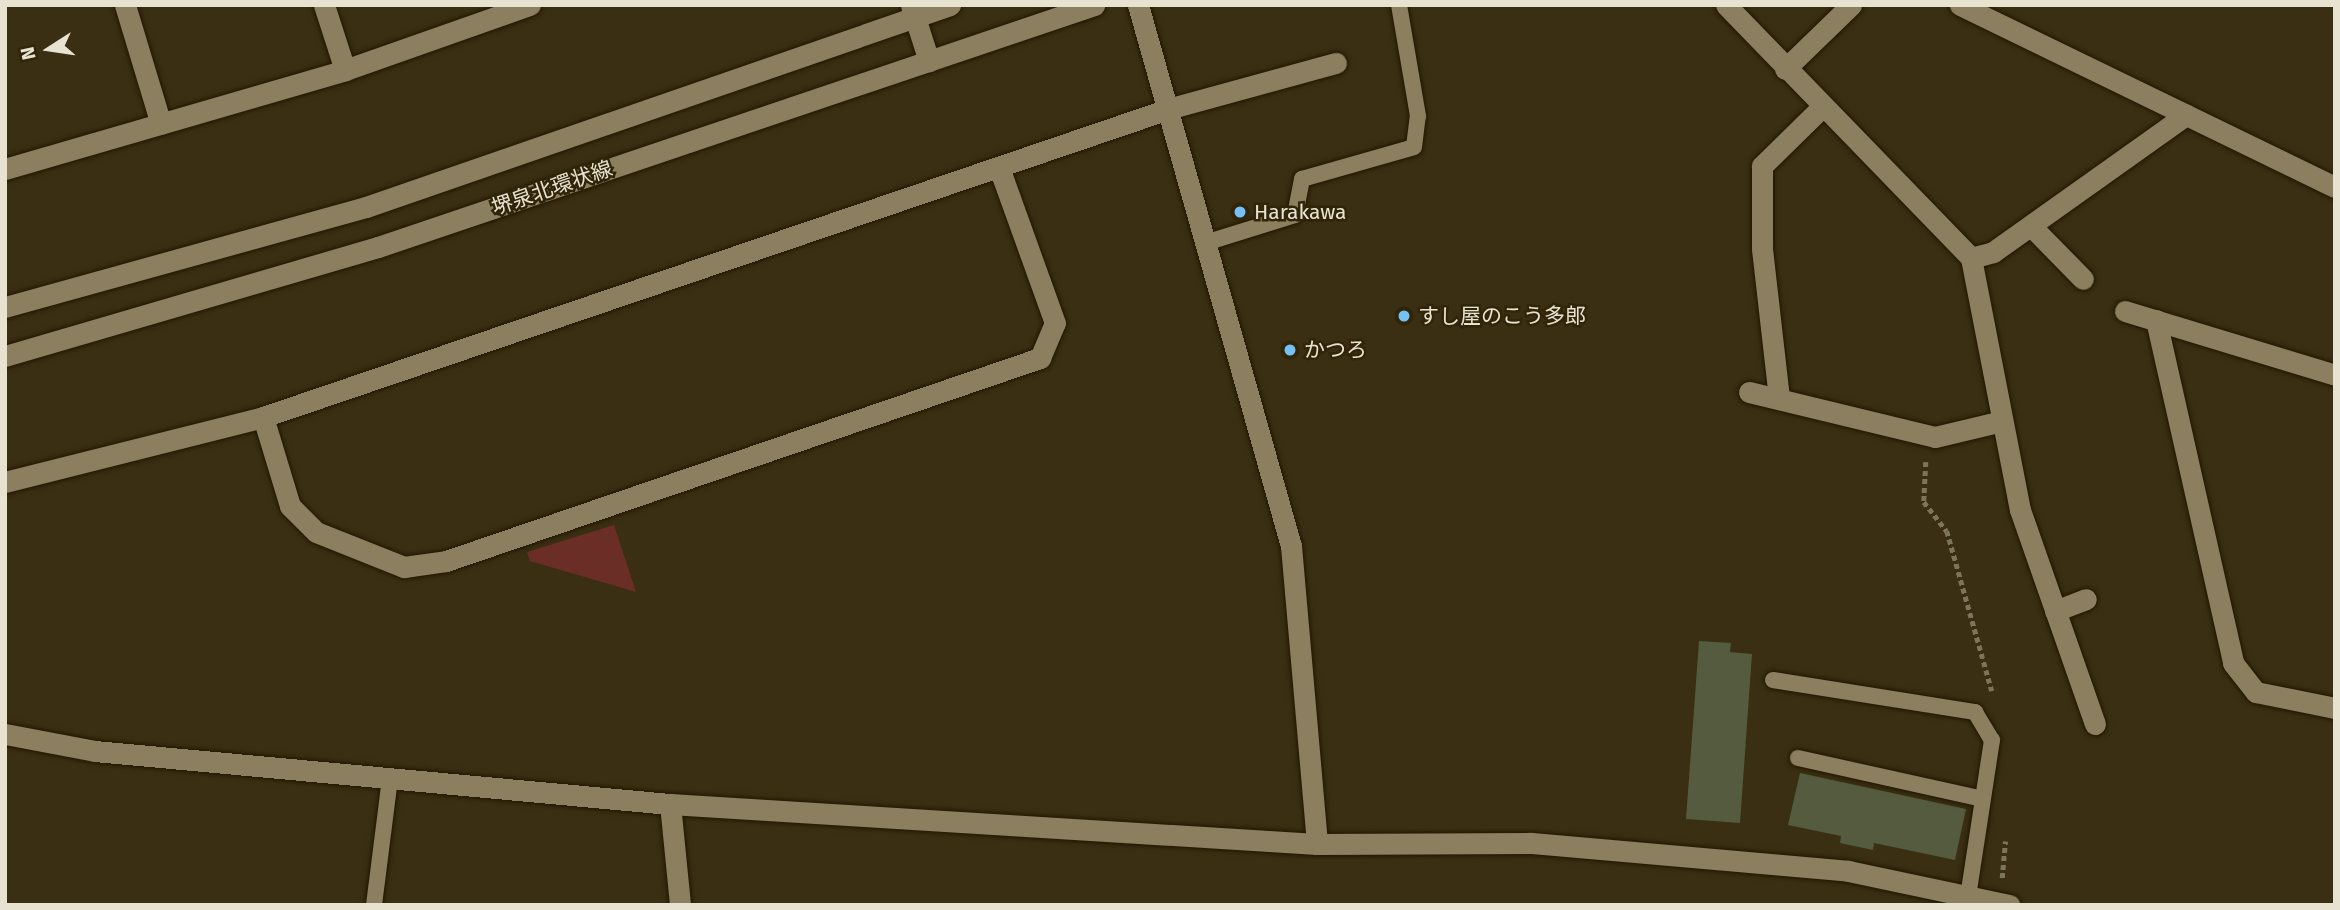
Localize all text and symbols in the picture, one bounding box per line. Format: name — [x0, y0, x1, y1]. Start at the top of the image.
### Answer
north arrow — [14, 14, 84, 84]
text: N — [15, 45, 41, 62]
street label: 堺泉北環状線 — [488, 156, 616, 220]
place label: Harakawa — [1254, 199, 1346, 225]
marker: Harakawa — [1232, 204, 1248, 220]
place label: すし屋のこう多郎 — [1418, 303, 1586, 329]
marker: すし屋のこう多郎 — [1396, 308, 1412, 324]
place label: かつろ — [1304, 337, 1367, 363]
marker: かつろ — [1282, 342, 1298, 358]

